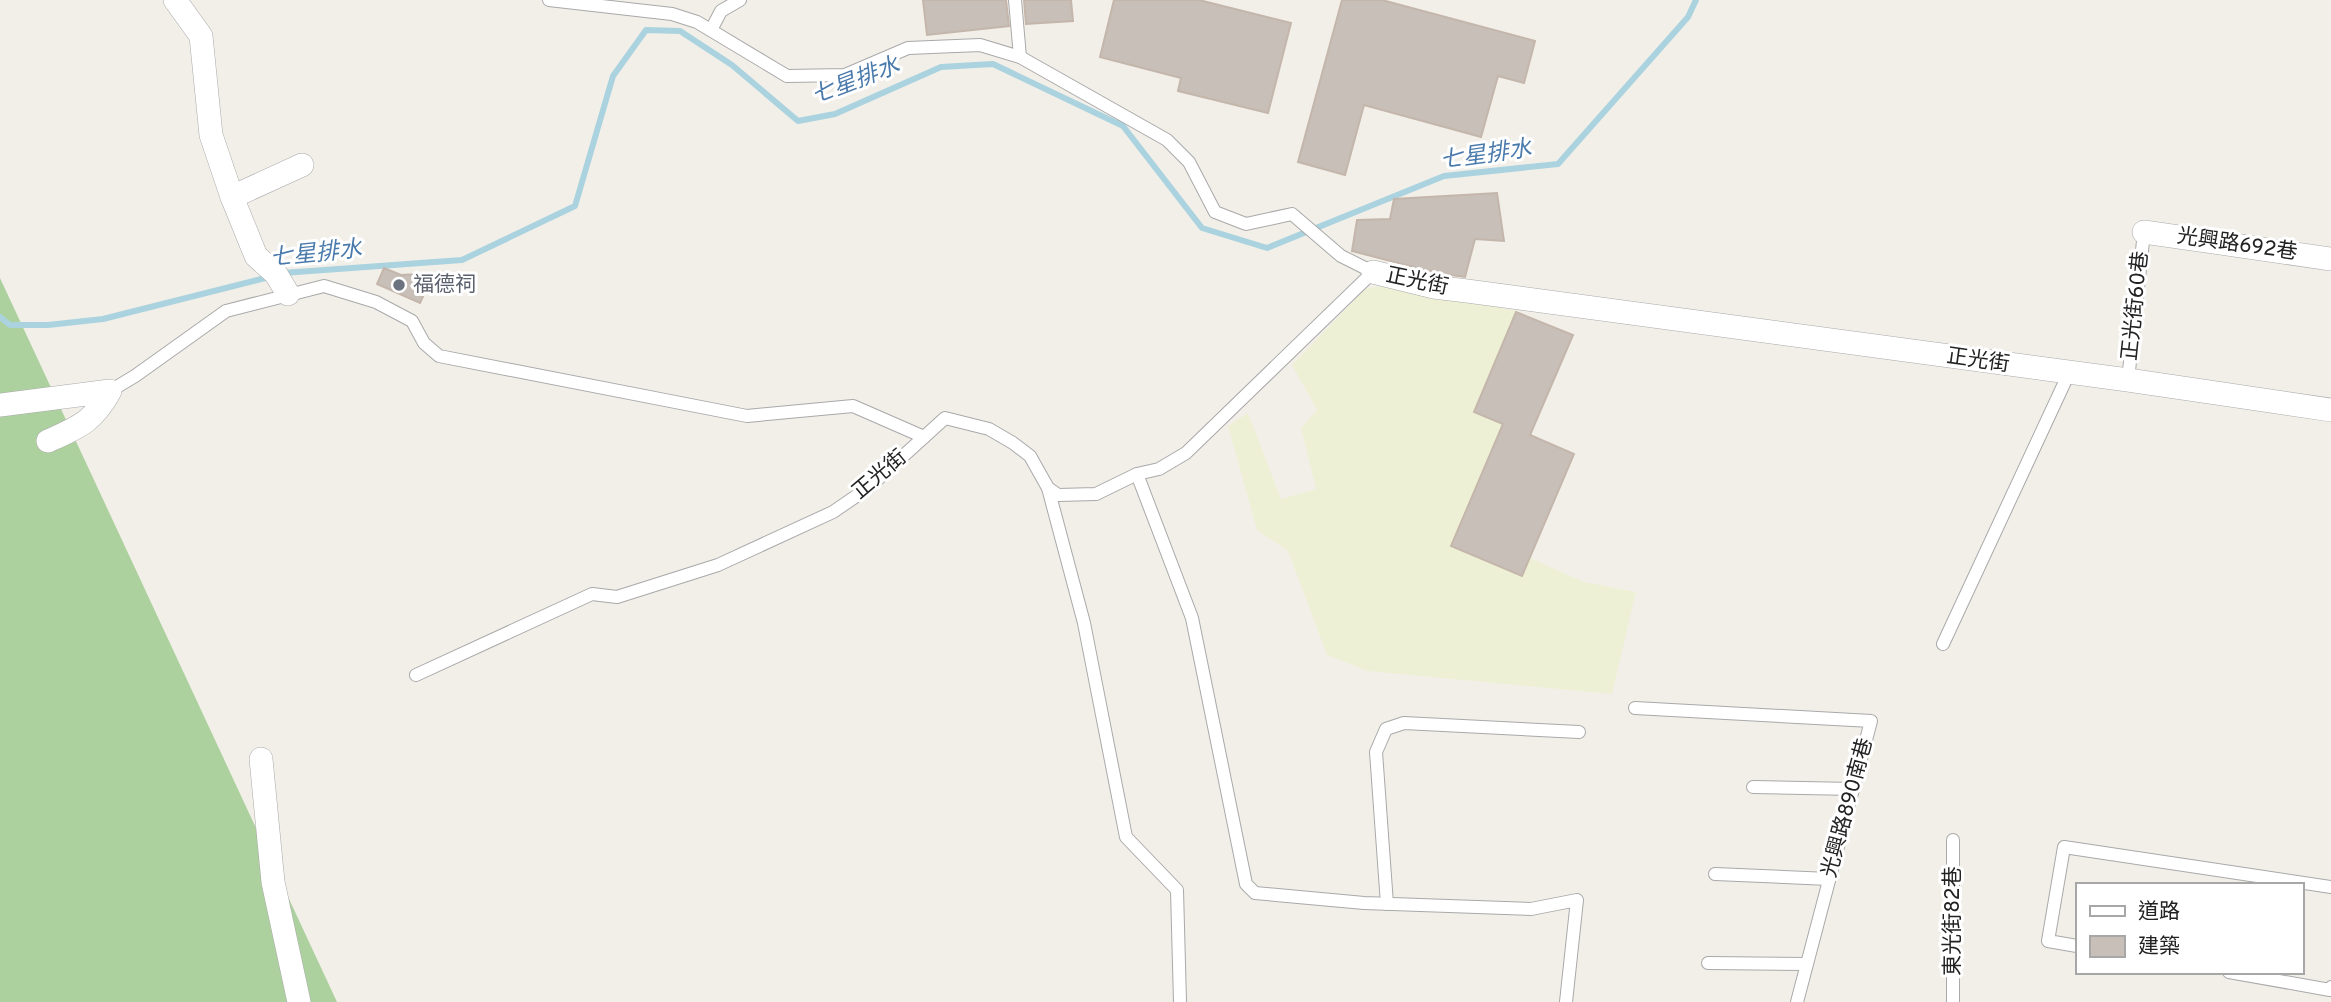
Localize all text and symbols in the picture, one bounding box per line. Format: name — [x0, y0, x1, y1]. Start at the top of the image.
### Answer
water label: 七星排水 — [808, 52, 905, 112]
water label: 七星排水 — [1438, 135, 1535, 177]
street label: 光興路692巷 — [2175, 223, 2299, 267]
water label: 七星排水 — [269, 236, 364, 274]
street label: 正光街60巷 — [2117, 250, 2155, 362]
street label: 正光街 — [1383, 262, 1451, 302]
place label: 福德祠 — [413, 272, 476, 299]
marker: 福德祠 — [391, 277, 407, 293]
street label: 正光街 — [1945, 343, 2011, 379]
street label: 正光街 — [847, 444, 913, 506]
street label: 光興路890南巷 — [1816, 735, 1880, 881]
street label: 東光街82巷 — [1940, 866, 1967, 976]
legend — [2076, 883, 2303, 974]
text: 道路 — [2138, 899, 2180, 926]
text: 建築 — [2138, 934, 2180, 961]

